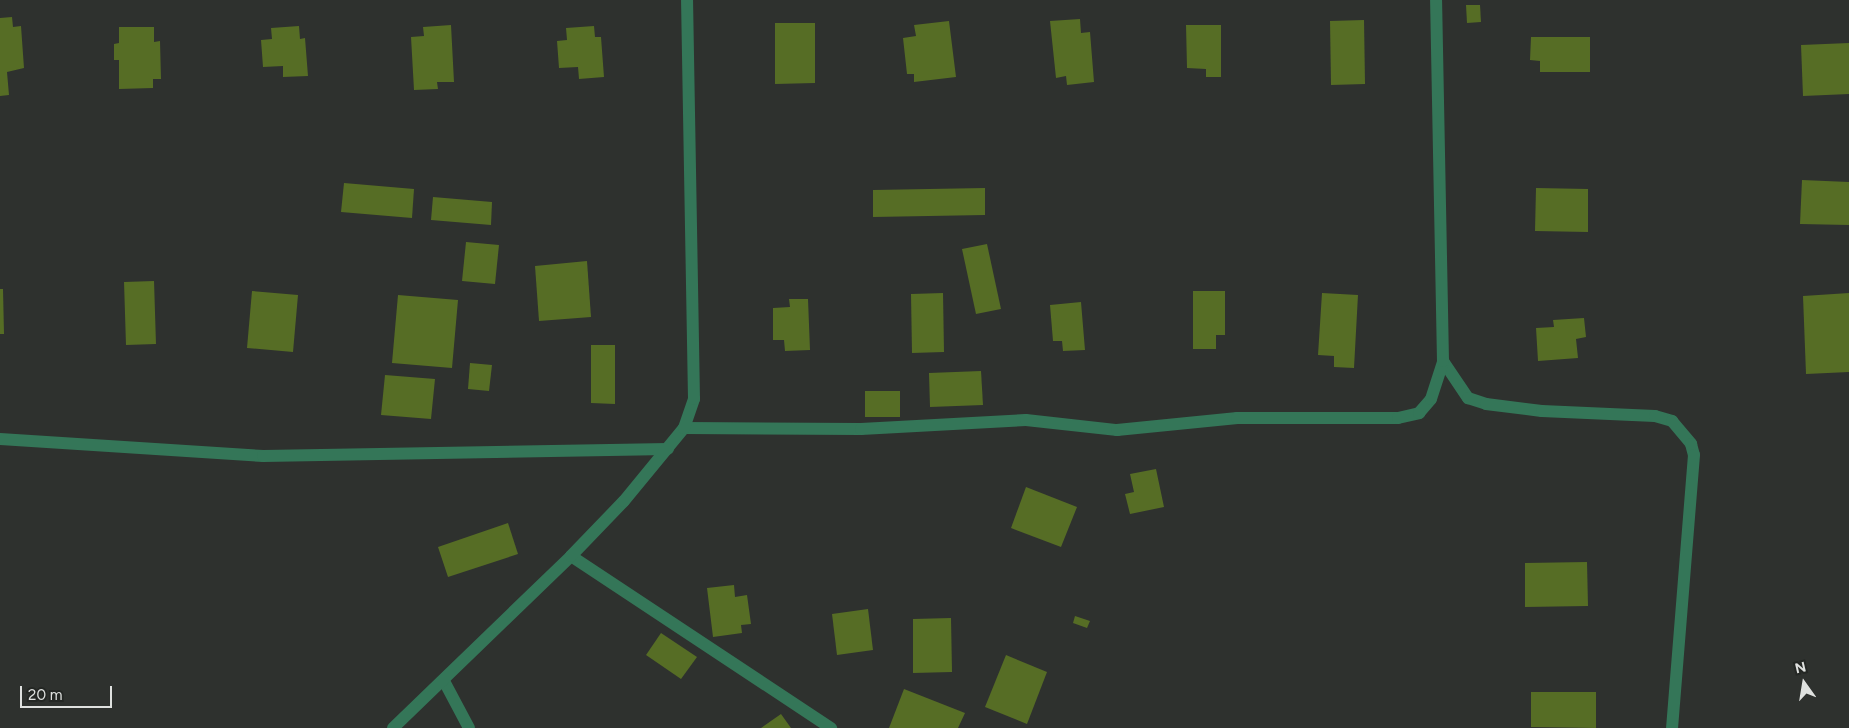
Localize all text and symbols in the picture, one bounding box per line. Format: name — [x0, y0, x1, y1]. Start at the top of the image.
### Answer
north arrow — [1779, 658, 1829, 708]
text: N — [1793, 658, 1808, 677]
scale bar — [22, 676, 115, 708]
text: 20 m — [28, 686, 62, 704]

